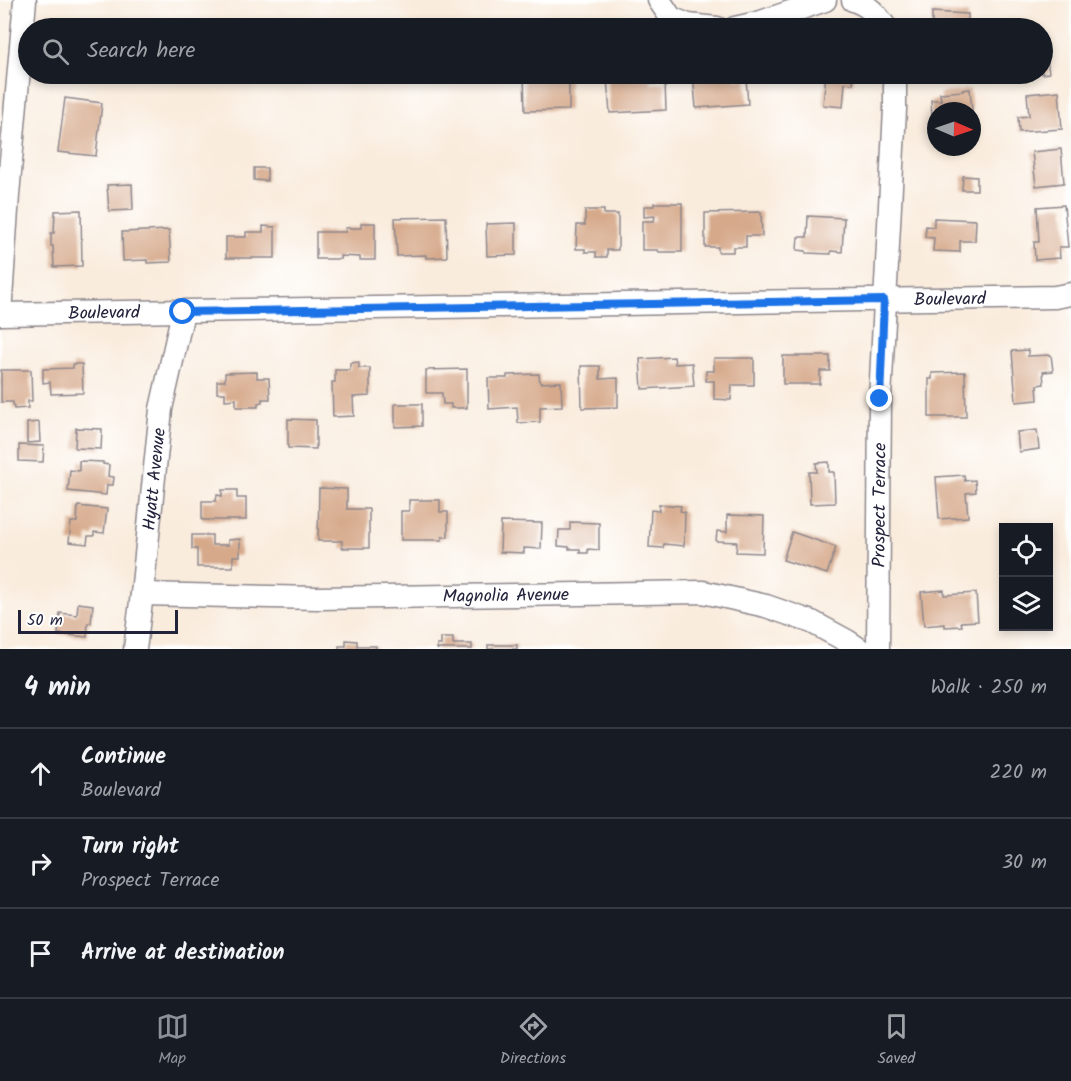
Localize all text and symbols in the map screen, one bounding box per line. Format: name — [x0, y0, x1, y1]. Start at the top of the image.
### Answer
search box — [18, 18, 1053, 84]
text: Search here — [87, 34, 195, 69]
icon: search — [39, 35, 72, 68]
north arrow — [927, 102, 981, 156]
street label: Boulevard — [914, 285, 987, 315]
route start — [169, 298, 195, 324]
street label: Boulevard — [68, 299, 141, 329]
route end — [866, 385, 892, 411]
street label: Hyatt Avenue — [136, 426, 175, 532]
street label: Prospect Terrace — [866, 443, 896, 568]
map controls — [999, 523, 1053, 631]
button: locate — [999, 523, 1053, 577]
button: layers — [999, 577, 1053, 631]
street label: Magnolia Avenue — [443, 581, 569, 612]
scale bar — [18, 607, 178, 634]
text: 50 m — [27, 608, 63, 633]
text: 4 min — [24, 667, 91, 709]
text: Walk · 250 m — [931, 672, 1047, 704]
text: Continue — [81, 740, 166, 775]
icon: ahead — [24, 757, 57, 790]
text: 220 m — [990, 757, 1047, 789]
text: Boulevard — [81, 775, 161, 807]
text: Turn right — [81, 830, 179, 865]
icon: right — [24, 847, 57, 880]
text: 30 m — [1002, 847, 1047, 879]
text: Prospect Terrace — [81, 865, 220, 897]
text: Arrive at destination — [81, 936, 284, 971]
icon: arrive — [24, 937, 57, 970]
tab: Map — [156, 1010, 189, 1071]
tab: Directions — [500, 1010, 566, 1071]
tab: Saved — [877, 1010, 915, 1071]

